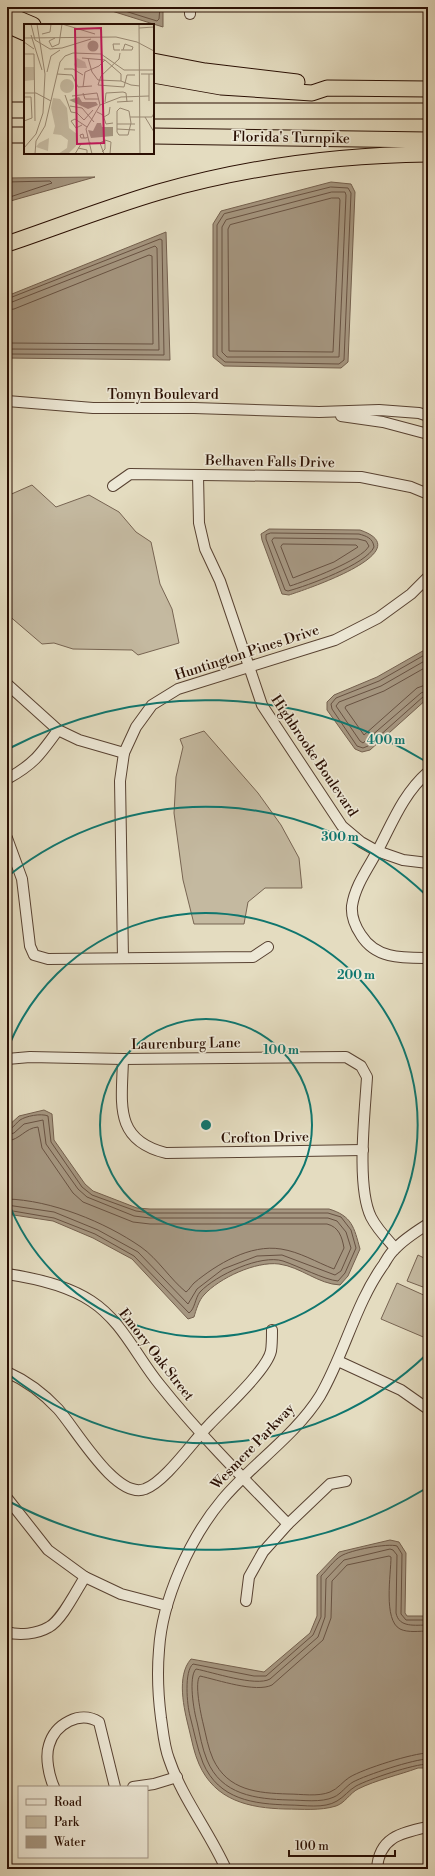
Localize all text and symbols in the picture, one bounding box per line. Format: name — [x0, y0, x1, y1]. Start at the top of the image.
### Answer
inset map — [24, 24, 154, 154]
street label: Florida's Turnpike — [232, 128, 350, 148]
street label: Tomyn Boulevard — [107, 386, 219, 404]
street label: Belhaven Falls Drive — [204, 452, 335, 472]
street label: Huntington Pines Drive — [172, 621, 322, 685]
street label: Highbrooke Boulevard — [267, 692, 361, 820]
text: 400 m — [367, 733, 405, 748]
text: 300 m — [321, 830, 359, 845]
text: 200 m — [337, 968, 375, 983]
street label: Laurenburg Lane — [131, 1034, 241, 1054]
text: 100 m — [263, 1043, 299, 1058]
centre of rings — [199, 1118, 213, 1132]
street label: Crofton Drive — [221, 1128, 309, 1148]
street label: Emory Oak Street — [114, 1305, 198, 1405]
street label: Wesmere Parkway — [207, 1400, 299, 1495]
legend — [18, 1786, 148, 1858]
text: Road — [54, 1795, 82, 1810]
text: Park — [54, 1815, 80, 1830]
scale bar — [289, 1832, 395, 1858]
text: Water — [53, 1835, 86, 1850]
text: 100 m — [295, 1839, 329, 1854]

